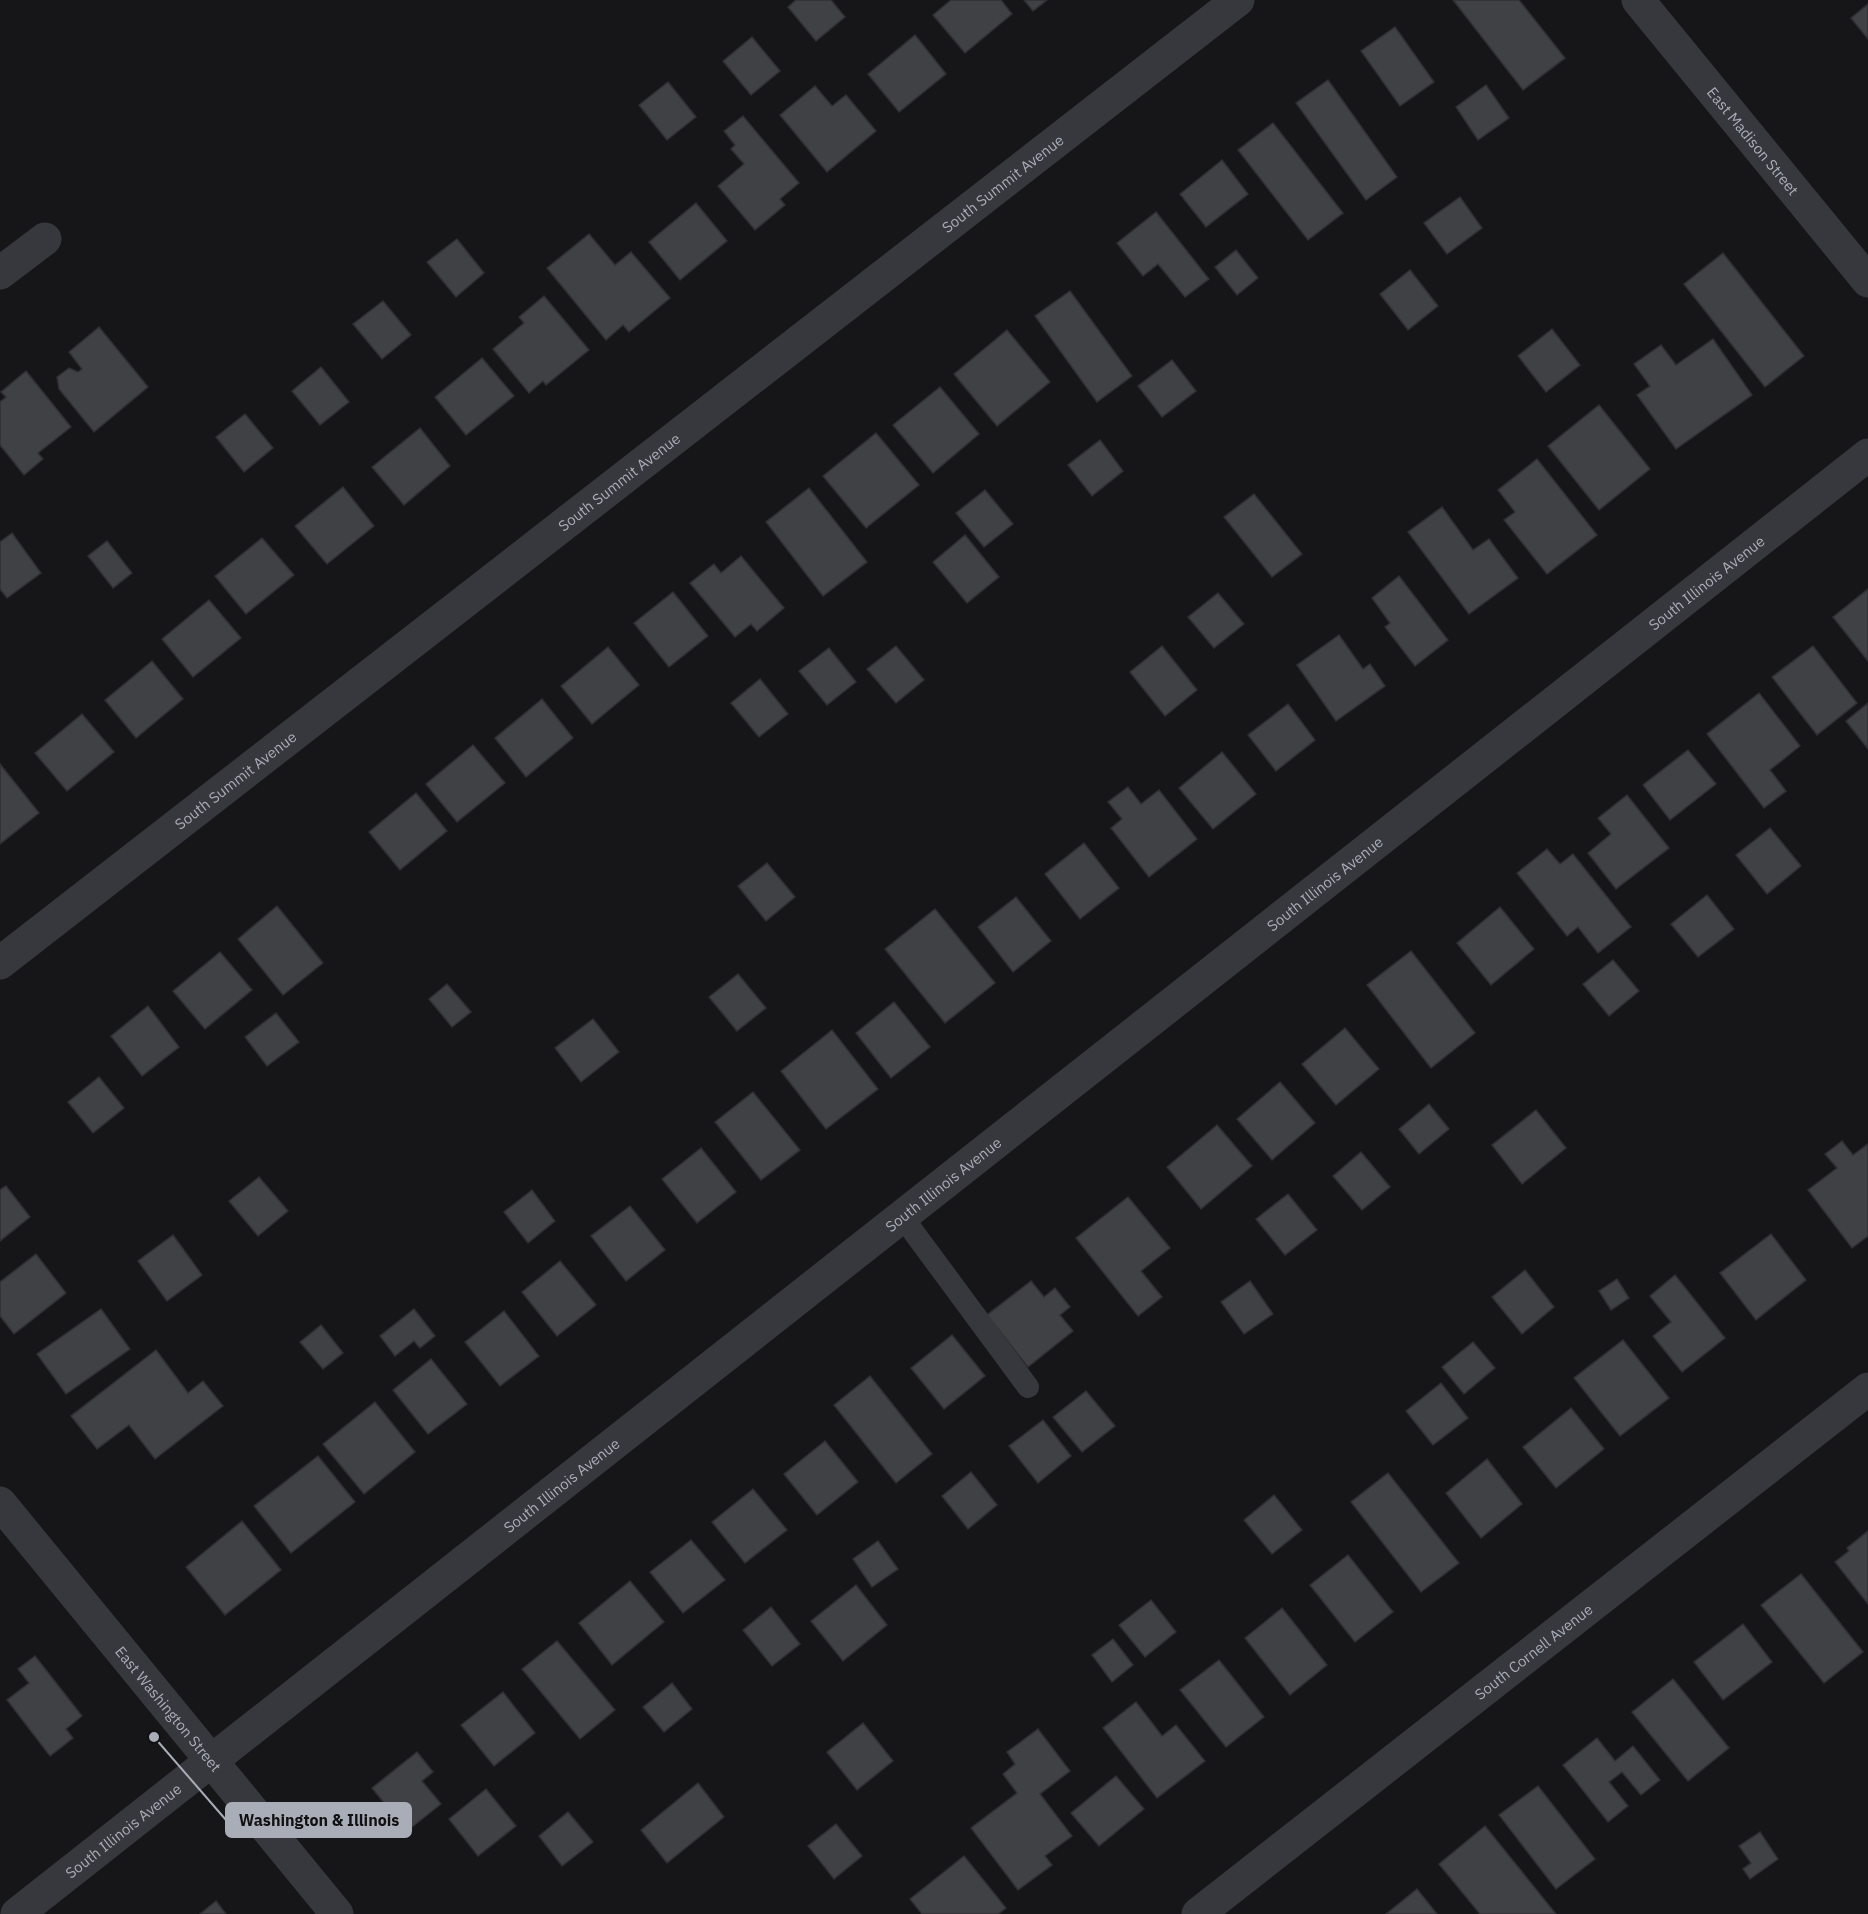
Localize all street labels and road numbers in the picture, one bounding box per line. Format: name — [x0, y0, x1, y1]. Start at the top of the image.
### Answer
street label: East Madison Street — [1703, 83, 1803, 199]
street label: South Summit Avenue — [938, 130, 1067, 237]
street label: South Summit Avenue — [554, 428, 684, 535]
street label: South Illinois Avenue — [1644, 531, 1768, 634]
street label: South Summit Avenue — [170, 727, 300, 833]
street label: South Illinois Avenue — [1263, 832, 1387, 935]
street label: South Illinois Avenue — [881, 1133, 1005, 1236]
street label: South Illinois Avenue — [499, 1433, 623, 1537]
street label: South Cornell Avenue — [1470, 1599, 1596, 1703]
street label: East Washington Street — [112, 1642, 226, 1775]
street label: South Illinois Avenue — [61, 1779, 185, 1882]

